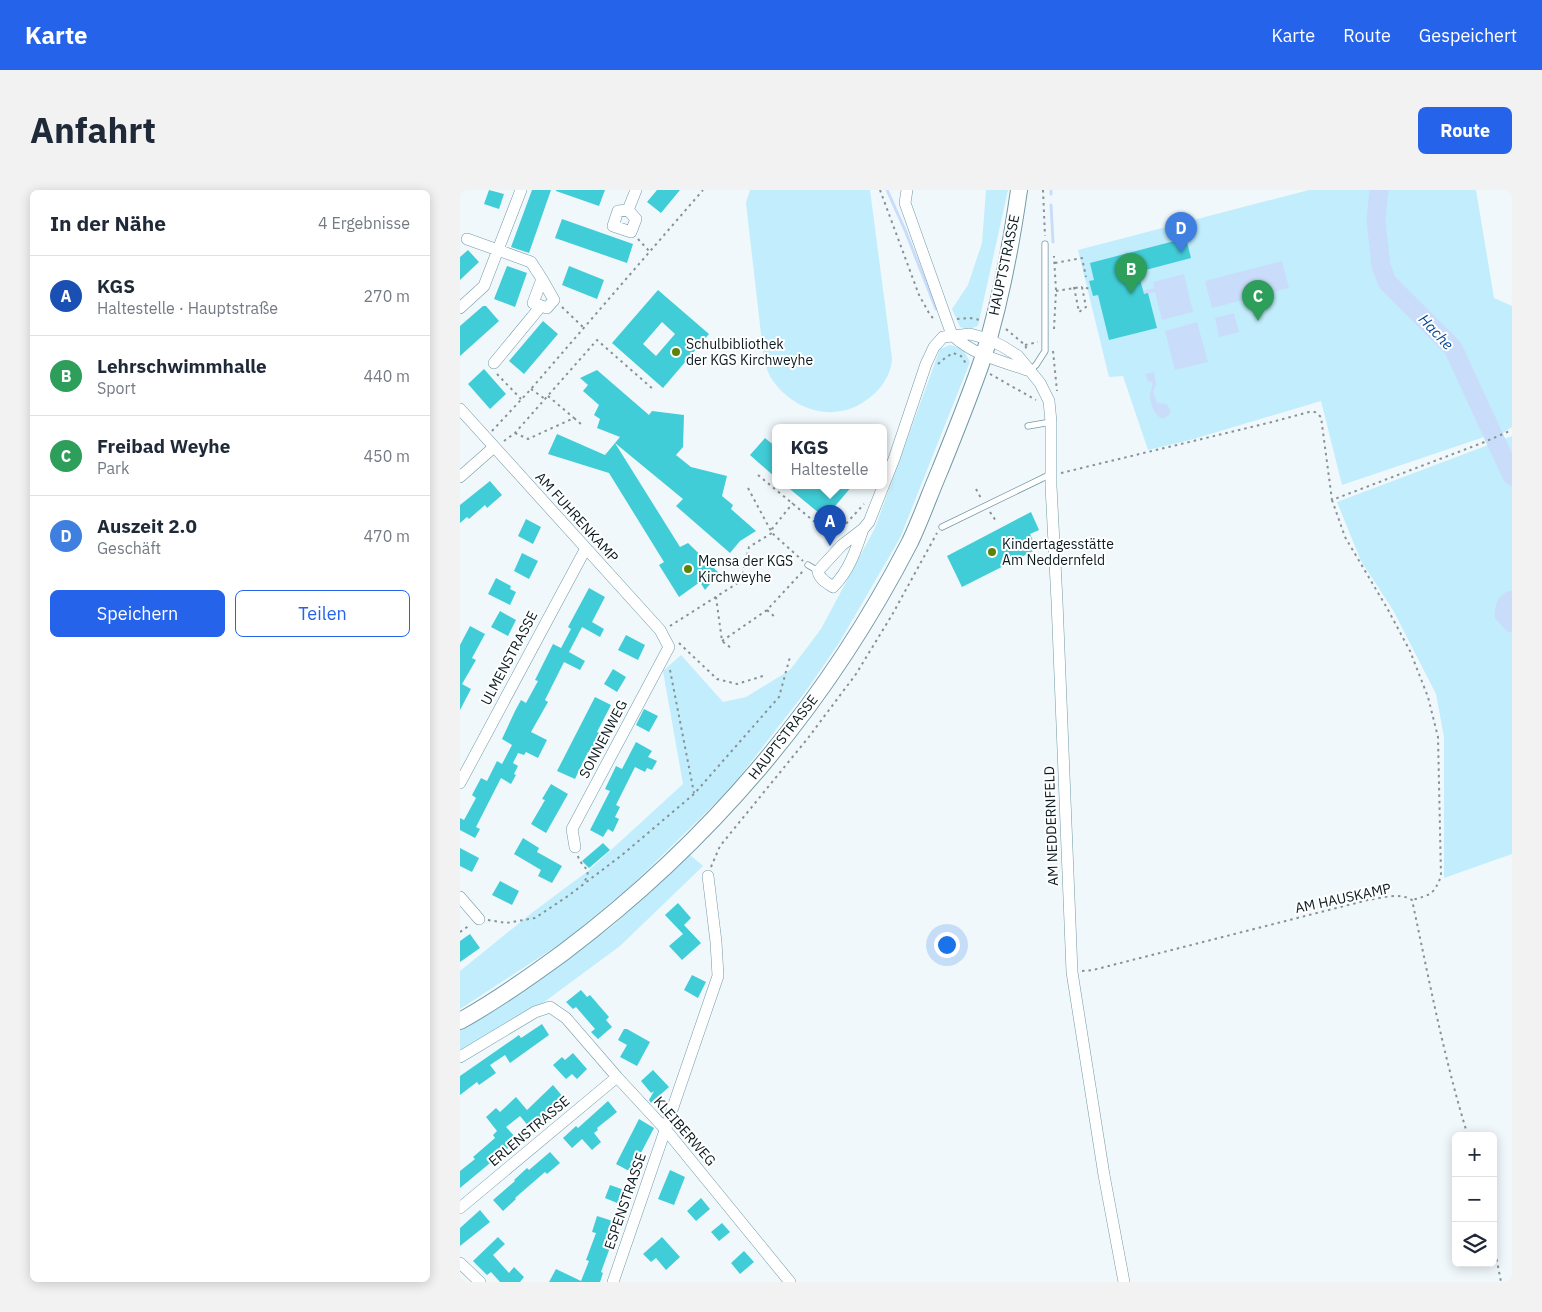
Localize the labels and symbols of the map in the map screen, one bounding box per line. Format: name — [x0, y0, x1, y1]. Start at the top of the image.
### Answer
pin: D — [1165, 212, 1197, 253]
street label: HAUPTSTRASSE — [985, 213, 1023, 317]
pin: B — [1115, 253, 1147, 294]
pin: C — [1242, 280, 1274, 321]
water label: Hache — [1415, 310, 1458, 354]
place label: Schulbibliothek der KGS Kirchweyhe — [686, 335, 814, 369]
marker: Schulbibliothek der KGS Kirchweyhe — [670, 346, 682, 358]
street label: AM FUHRENKAMP — [532, 468, 622, 566]
pin: A — [814, 505, 846, 546]
place label: Kindertagesstätte Am Neddernfeld — [1002, 535, 1114, 569]
marker: Kindertagesstätte Am Neddernfeld — [986, 546, 998, 558]
place label: Mensa der KGS Kirchweyhe — [698, 552, 793, 586]
marker: Mensa der KGS Kirchweyhe — [682, 563, 694, 575]
street label: ULMENSTRASSE — [477, 608, 541, 708]
street label: HAUPTSTRASSE — [744, 691, 822, 783]
street label: SONNENWEG — [575, 697, 631, 781]
street label: AM NEDDERNFELD — [1040, 766, 1062, 886]
street label: AM HAUSKAMP — [1293, 879, 1393, 917]
your location — [934, 932, 960, 958]
street label: ERLENSTRASSE — [485, 1092, 573, 1170]
street label: KLEIBERWEG — [650, 1093, 720, 1169]
street label: ESPENSTRASSE — [600, 1150, 650, 1252]

